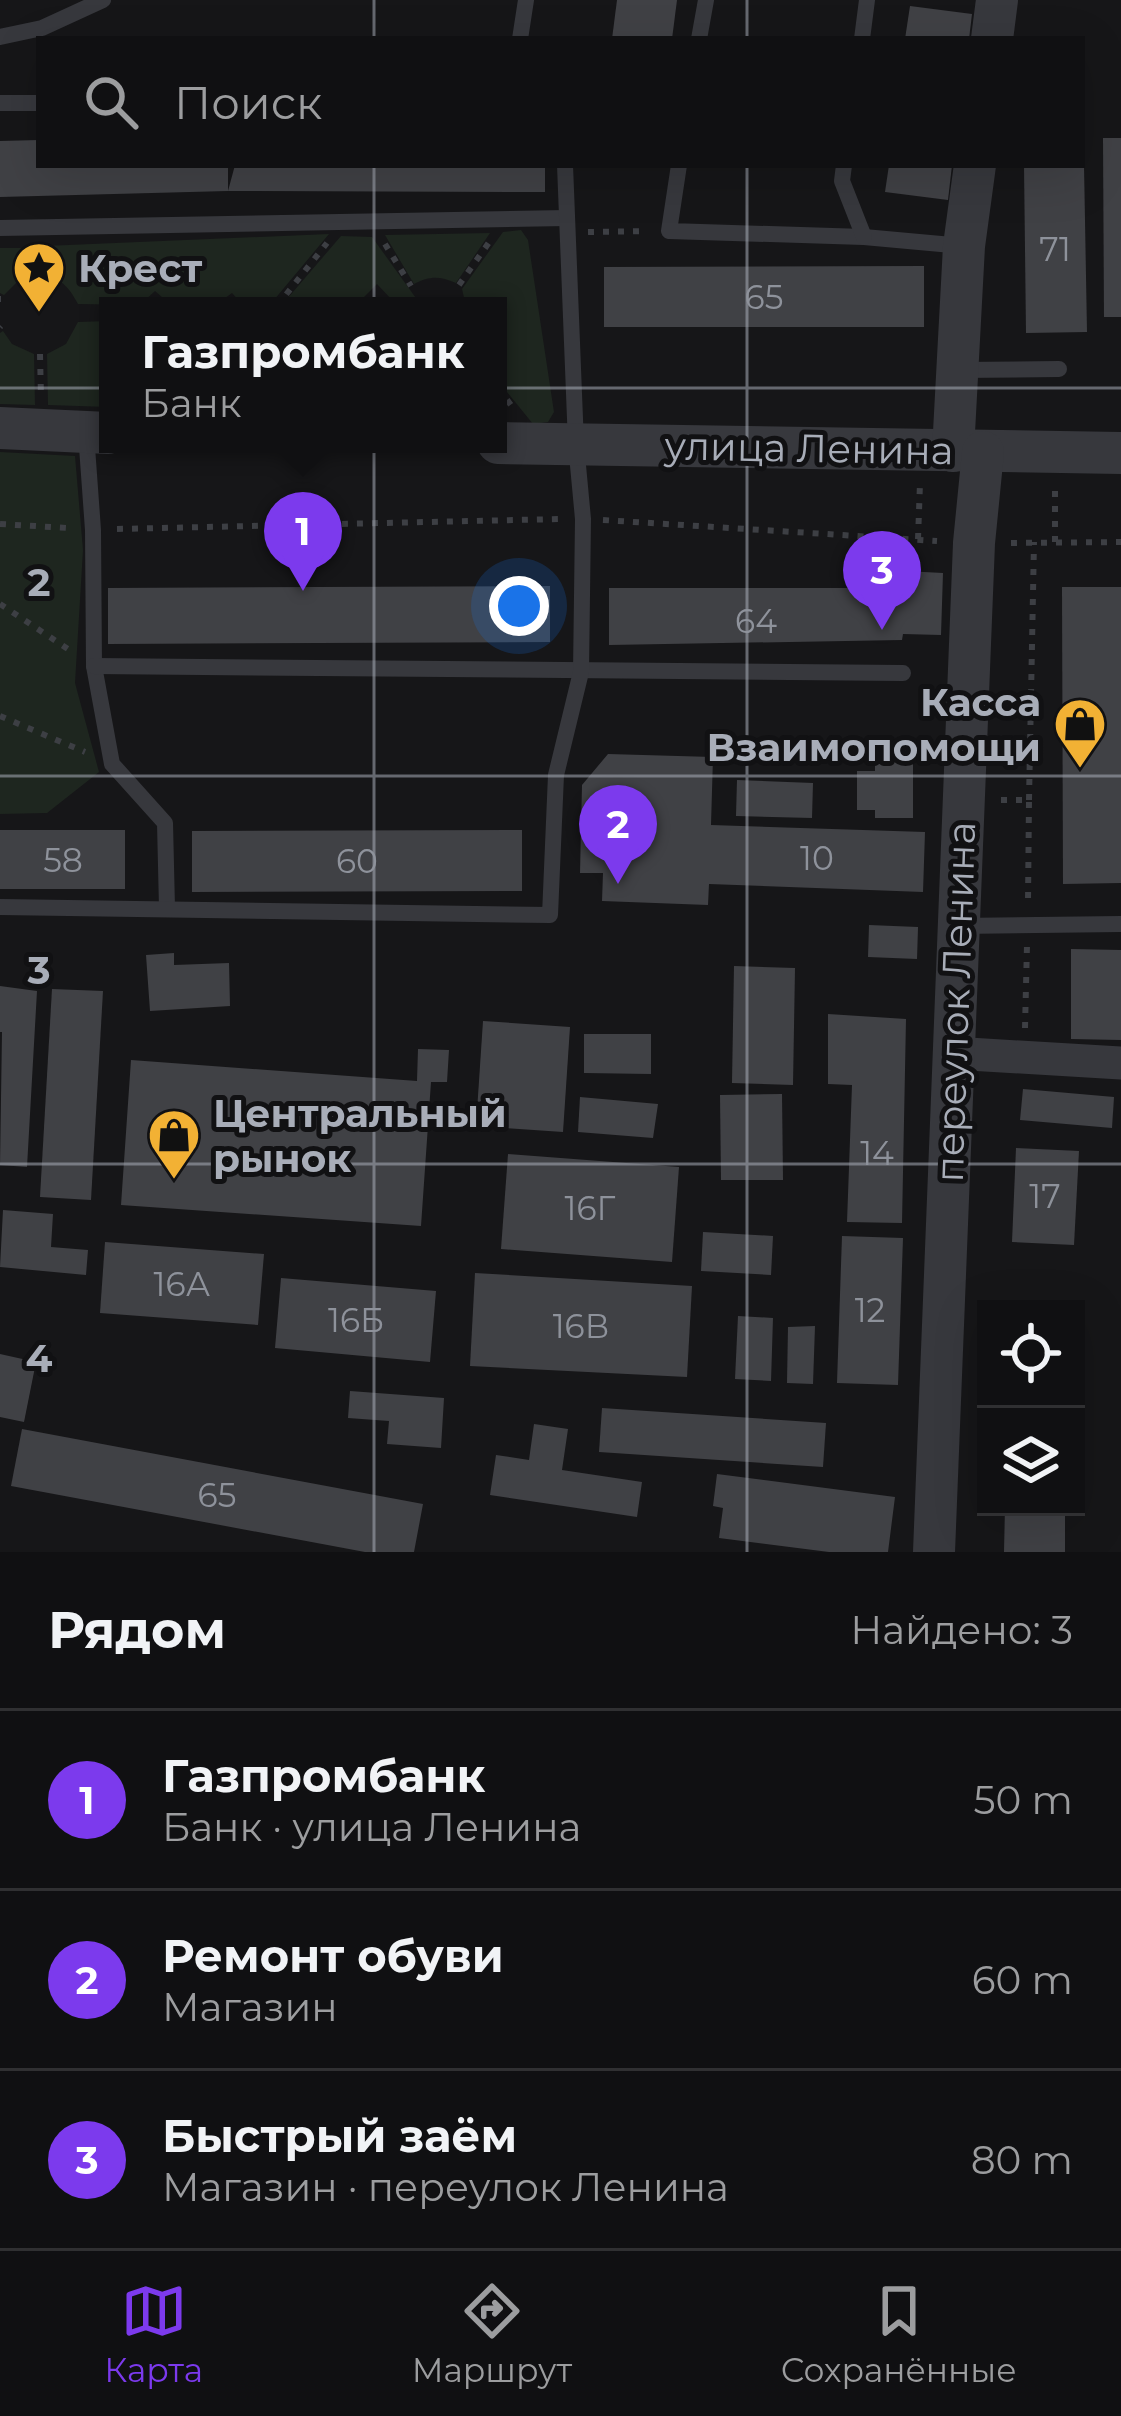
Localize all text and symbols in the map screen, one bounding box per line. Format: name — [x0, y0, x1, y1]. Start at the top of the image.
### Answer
search box — [36, 36, 1085, 168]
icon: search — [78, 69, 144, 135]
text: Поиск — [174, 75, 322, 130]
house number: 71 — [1039, 229, 1071, 269]
place icon: Крест — [11, 240, 67, 314]
place label: Крест — [78, 244, 202, 292]
house number: 65 — [745, 277, 783, 317]
popup — [99, 297, 507, 453]
text: Газпромбанк — [141, 324, 465, 379]
text: Банк — [141, 379, 241, 427]
street label: улица Ленина — [663, 421, 954, 475]
pin: 1 — [264, 492, 342, 591]
pin: 3 — [843, 531, 921, 630]
text: 2 — [27, 558, 51, 606]
your location — [489, 576, 549, 636]
house number: 64 — [735, 601, 777, 641]
place label: Касса Взаимопомощи — [706, 678, 1041, 771]
shop icon: Касса Взаимопомощи — [1052, 696, 1108, 770]
pin: 2 — [579, 785, 657, 884]
street label: переулок Ленина — [925, 821, 985, 1183]
house number: 10 — [800, 838, 834, 878]
house number: 58 — [43, 840, 83, 880]
house number: 60 — [336, 841, 378, 881]
text: 3 — [26, 946, 51, 994]
place label: Центральный рынок — [213, 1089, 507, 1182]
shop icon: Центральный рынок — [146, 1107, 202, 1181]
house number: 14 — [860, 1133, 894, 1173]
house number: 17 — [1029, 1176, 1061, 1216]
house number: 16Г — [565, 1188, 616, 1228]
house number: 16А — [154, 1264, 211, 1304]
house number: 12 — [855, 1290, 885, 1330]
house number: 16Б — [328, 1300, 384, 1340]
map controls — [977, 1300, 1085, 1516]
button: locate — [977, 1300, 1085, 1408]
house number: 16В — [553, 1306, 609, 1346]
text: 4 — [26, 1334, 53, 1382]
button: layers — [977, 1408, 1085, 1516]
house number: 65 — [198, 1475, 236, 1515]
text: Рядом — [48, 1599, 226, 1661]
text: Найдено: 3 — [850, 1606, 1073, 1654]
text: Газпромбанк — [162, 1748, 485, 1803]
text: 1 — [79, 1776, 95, 1824]
text: 50 m — [974, 1776, 1073, 1824]
text: Банк · улица Ленина — [162, 1803, 581, 1851]
text: Ремонт обуви — [162, 1928, 504, 1983]
text: 2 — [75, 1956, 99, 2004]
text: 60 m — [972, 1956, 1073, 2004]
text: Магазин — [162, 1983, 338, 2031]
text: Быстрый заём — [162, 2108, 517, 2163]
text: 3 — [75, 2136, 99, 2184]
text: 80 m — [971, 2136, 1073, 2184]
text: Магазин · переулок Ленина — [162, 2163, 729, 2211]
tab: Карта — [104, 2278, 203, 2390]
tab: Маршрут — [412, 2278, 572, 2390]
tab: Сохранённые — [781, 2278, 1017, 2390]

